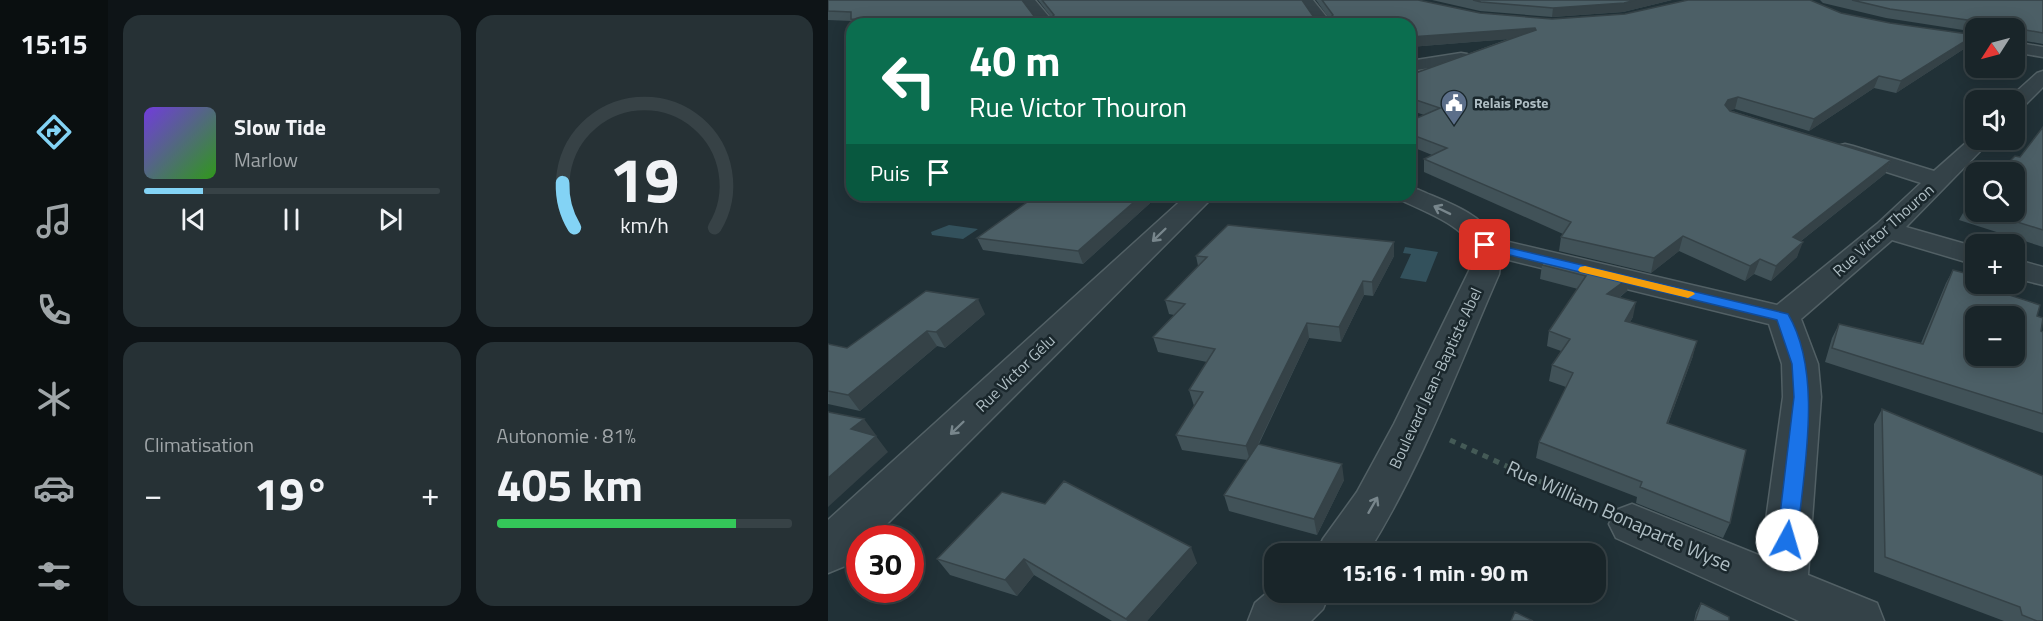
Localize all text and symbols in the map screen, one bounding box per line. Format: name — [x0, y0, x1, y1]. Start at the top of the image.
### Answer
north arrow — [1965, 18, 2025, 78]
map controls — [1965, 18, 2025, 366]
text: 15:15 — [20, 23, 88, 64]
text: 40 m — [969, 28, 1061, 92]
icon: left — [870, 42, 948, 120]
text: Rue Victor Thouron — [969, 86, 1187, 127]
public building icon: Relais Poste — [1439, 88, 1469, 126]
button: sound — [1965, 90, 2025, 150]
place label: Relais Poste — [1474, 92, 1548, 113]
text: Slow Tide — [234, 110, 326, 144]
icon: directions — [33, 111, 75, 153]
text: 19 — [609, 131, 679, 226]
text: Marlow — [234, 144, 298, 175]
text: Puis — [870, 156, 910, 190]
icon: arrive — [922, 156, 955, 189]
button: search — [1965, 162, 2025, 222]
street label: Rue Victor Thouron — [1827, 178, 1939, 282]
icon: music — [33, 200, 75, 242]
icon: previous — [177, 203, 210, 236]
icon: pause — [275, 203, 308, 236]
icon: next — [374, 203, 407, 236]
one-way arrow — [1433, 204, 1451, 216]
text: km/h — [620, 210, 669, 242]
pin — [1459, 219, 1510, 270]
one-way arrow — [1152, 228, 1167, 243]
icon: arrive — [1468, 228, 1501, 261]
button: + — [1965, 234, 2025, 294]
street label: Boulevard Jean-Baptiste Abel — [1382, 283, 1488, 473]
icon: phone — [33, 289, 75, 331]
button: − — [1965, 306, 2025, 366]
street label: Rue Victor Gélu — [970, 329, 1060, 417]
icon: climate — [33, 378, 75, 420]
text: Autonomie · 81% — [497, 420, 636, 451]
one-way arrow — [950, 421, 965, 435]
text: Climatisation — [144, 429, 254, 460]
text: 405 km — [497, 450, 643, 518]
street label: Rue William Bonaparte Wyse — [1502, 452, 1737, 579]
text: 19° — [254, 459, 330, 527]
icon: car — [33, 467, 75, 509]
text: − — [144, 469, 162, 519]
text: + — [421, 469, 439, 519]
one-way arrow — [1367, 497, 1379, 514]
position arrow — [1755, 508, 1819, 572]
speed limit sign: 30 — [846, 525, 924, 603]
icon: filters — [33, 555, 75, 597]
text: 15:16 · 1 min · 90 m — [1342, 556, 1528, 590]

